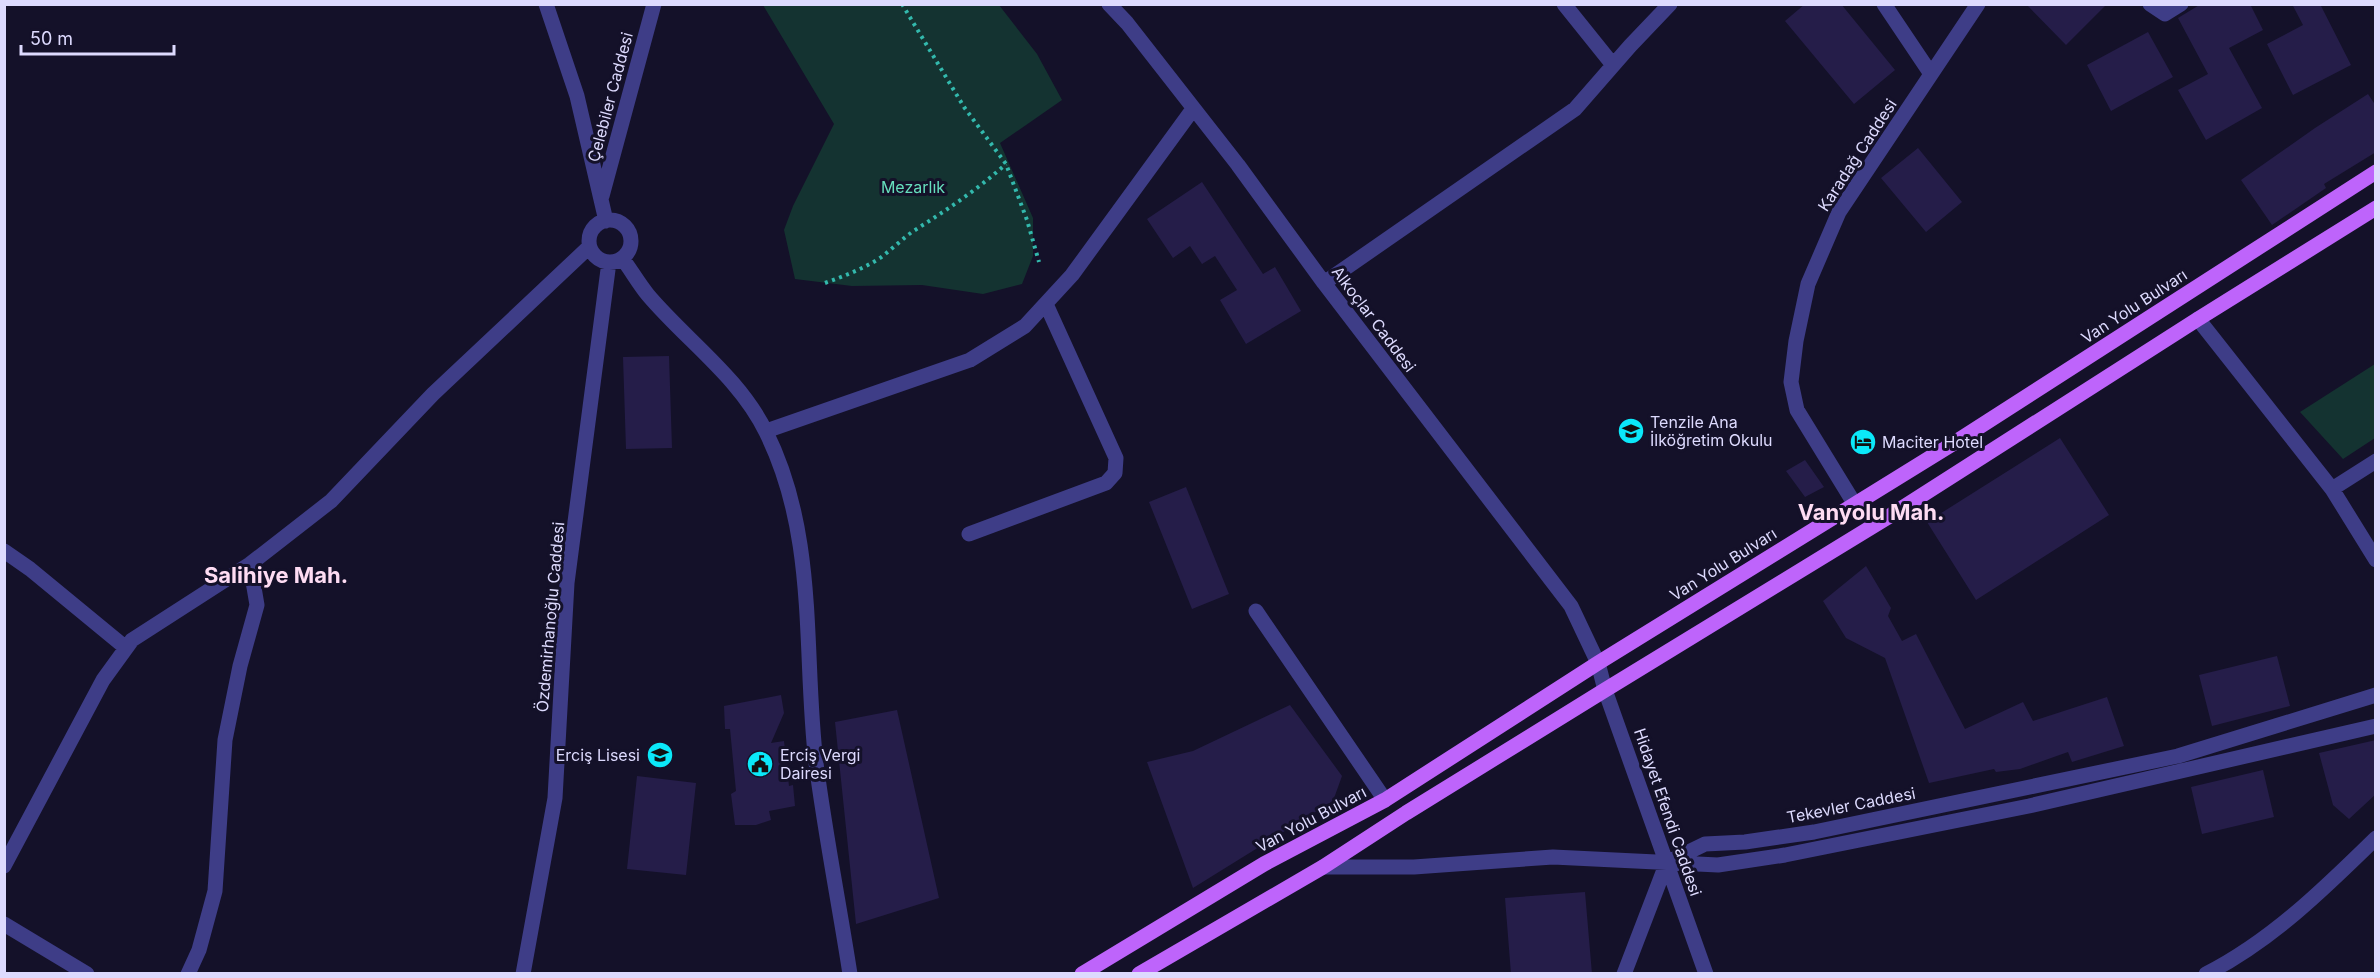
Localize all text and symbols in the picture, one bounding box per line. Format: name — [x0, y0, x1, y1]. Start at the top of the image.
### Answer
scale bar — [21, 18, 174, 56]
text: 50 m — [30, 28, 73, 49]
street label: Çelebiler Caddesi — [583, 30, 637, 164]
street label: Karadağ Caddesi — [1813, 95, 1901, 215]
park label: Mezarlık — [881, 177, 945, 197]
street label: Alkoçlar Caddesi — [1328, 262, 1420, 376]
street label: Van Yolu Bulvarı — [2077, 264, 2191, 348]
place label: Tenzile Ana İlköğretim Okulu — [1650, 412, 1773, 450]
school or university icon: Tenzile Ana İlköğretim Okulu — [1616, 416, 1646, 446]
hotel icon: Maciter Hotel — [1848, 427, 1878, 457]
place label: Maciter Hotel — [1882, 432, 1983, 452]
district label: Vanyolu Mah. — [1798, 499, 1944, 525]
street label: Özdemirhanoğlu Caddesi — [532, 521, 568, 713]
street label: Van Yolu Bulvarı — [1666, 523, 1780, 605]
district label: Salihiye Mah. — [204, 562, 348, 588]
street label: Hidayet Efendi Caddesi — [1630, 726, 1706, 898]
school or university icon: Erciş Lisesi — [645, 740, 675, 770]
place label: Erciş Lisesi — [556, 745, 640, 765]
place label: Erciş Vergi Dairesi — [780, 745, 860, 783]
public building icon: Erciş Vergi Dairesi — [745, 749, 775, 779]
street label: Van Yolu Bulvarı — [1252, 781, 1370, 857]
street label: Tekevler Caddesi — [1785, 783, 1917, 827]

